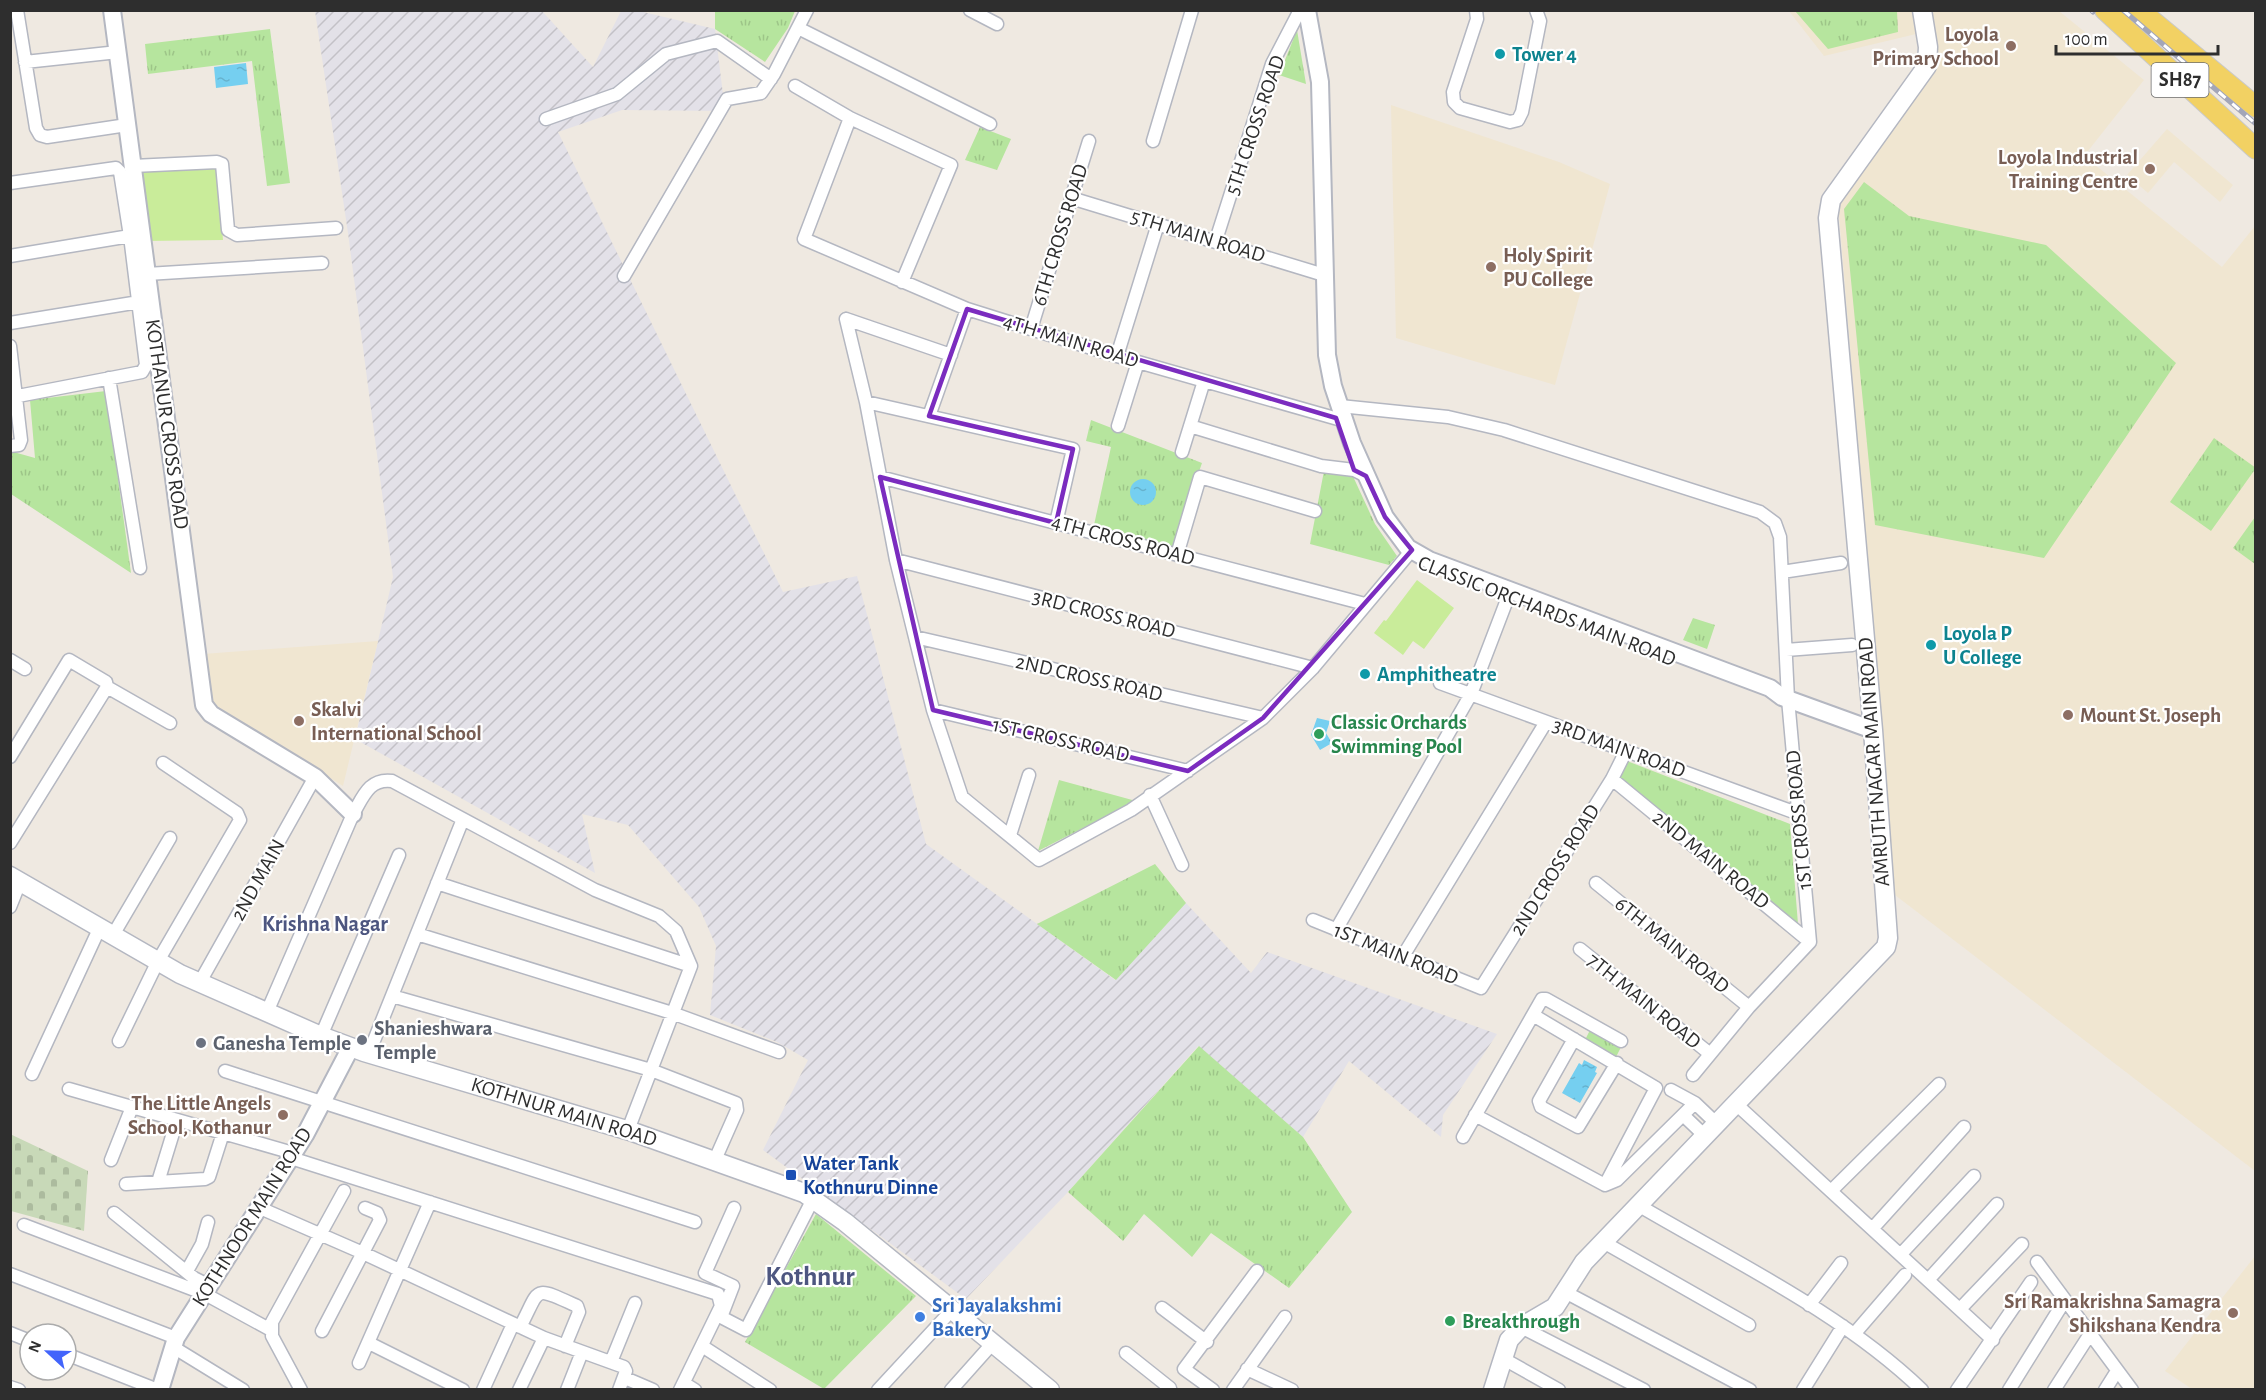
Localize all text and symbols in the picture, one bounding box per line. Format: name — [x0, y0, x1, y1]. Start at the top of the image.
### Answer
scale bar — [2056, 18, 2218, 56]
place label: Loyola Primary School — [1872, 24, 1999, 69]
text: 100 m — [2065, 31, 2108, 49]
marker: Loyola Primary School — [2004, 39, 2018, 53]
place label: Tower 4 — [1512, 44, 1577, 65]
marker: Tower 4 — [1493, 47, 1507, 61]
street label: 5TH CROSS ROAD — [1221, 53, 1289, 197]
road number: SH87 — [2152, 63, 2208, 97]
place label: Loyola Industrial Training Centre — [1998, 147, 2138, 192]
street label: 6TH CROSS ROAD — [1028, 162, 1092, 308]
marker: Loyola Industrial Training Centre — [2143, 162, 2157, 176]
street label: 5TH MAIN ROAD — [1128, 206, 1268, 266]
place label: Holy Spirit PU College — [1503, 245, 1593, 290]
marker: Holy Spirit PU College — [1484, 260, 1498, 274]
street label: 4TH MAIN ROAD — [1001, 310, 1141, 372]
street label: KOTHANUR CROSS ROAD — [142, 318, 192, 530]
street label: 4TH CROSS ROAD — [1049, 511, 1197, 569]
street label: CLASSIC ORCHARDS MAIN ROAD — [1415, 552, 1679, 670]
street label: 3RD CROSS ROAD — [1030, 586, 1178, 642]
place label: Loyola P U College — [1943, 623, 2022, 668]
street label: AMRUTH NAGAR MAIN ROAD — [1855, 637, 1893, 887]
marker: Loyola P U College — [1924, 638, 1938, 652]
street label: 2ND CROSS ROAD — [1014, 651, 1164, 705]
place label: Amphitheatre — [1377, 664, 1497, 685]
marker: Amphitheatre — [1358, 667, 1372, 681]
place label: Skalvi International School — [311, 699, 482, 744]
place label: Mount St. Joseph — [2080, 705, 2221, 726]
marker: Mount St. Joseph — [2061, 708, 2075, 722]
place label: Classic Orchards Swimming Pool — [1331, 712, 1467, 757]
marker: Skalvi International School — [292, 714, 306, 728]
street label: 1ST CROSS ROAD — [991, 714, 1131, 766]
street label: 3RD MAIN ROAD — [1550, 714, 1688, 782]
marker: Classic Orchards Swimming Pool — [1312, 727, 1326, 741]
street label: 1ST CROSS ROAD — [1782, 749, 1816, 891]
street label: 2ND CROSS ROAD — [1506, 801, 1604, 939]
street label: 2ND MAIN ROAD — [1649, 807, 1773, 913]
street label: 2ND MAIN — [227, 836, 289, 924]
street label: 6TH MAIN ROAD — [1611, 893, 1733, 997]
district label: Krishna Nagar — [262, 913, 388, 935]
street label: 1ST MAIN ROAD — [1330, 919, 1462, 989]
street label: 7TH MAIN ROAD — [1583, 949, 1705, 1053]
place label: Shanieshwara Temple — [374, 1018, 493, 1063]
place label: Ganesha Temple — [213, 1033, 351, 1054]
marker: Shanieshwara Temple — [355, 1033, 369, 1047]
marker: Ganesha Temple — [194, 1036, 208, 1050]
street label: KOTHNUR MAIN ROAD — [469, 1074, 659, 1150]
place label: The Little Angels School, Kothanur — [128, 1093, 272, 1138]
marker: The Little Angels School, Kothanur — [276, 1108, 290, 1122]
street label: KOTHNOOR MAIN ROAD — [188, 1124, 316, 1310]
place label: Water Tank Kothnuru Dinne — [803, 1153, 938, 1198]
marker: Water Tank Kothnuru Dinne — [784, 1168, 798, 1182]
district label: Kothnur — [765, 1263, 855, 1290]
place label: Sri Ramakrishna Samagra Shikshana Kendra — [2004, 1291, 2221, 1336]
place label: Sri Jayalakshmi Bakery — [932, 1295, 1062, 1340]
marker: Sri Ramakrishna Samagra Shikshana Kendra — [2226, 1306, 2240, 1320]
marker: Sri Jayalakshmi Bakery — [913, 1310, 927, 1324]
place label: Breakthrough — [1462, 1311, 1580, 1332]
marker: Breakthrough — [1443, 1314, 1457, 1328]
north arrow — [18, 1322, 78, 1382]
text: N — [26, 1339, 45, 1355]

